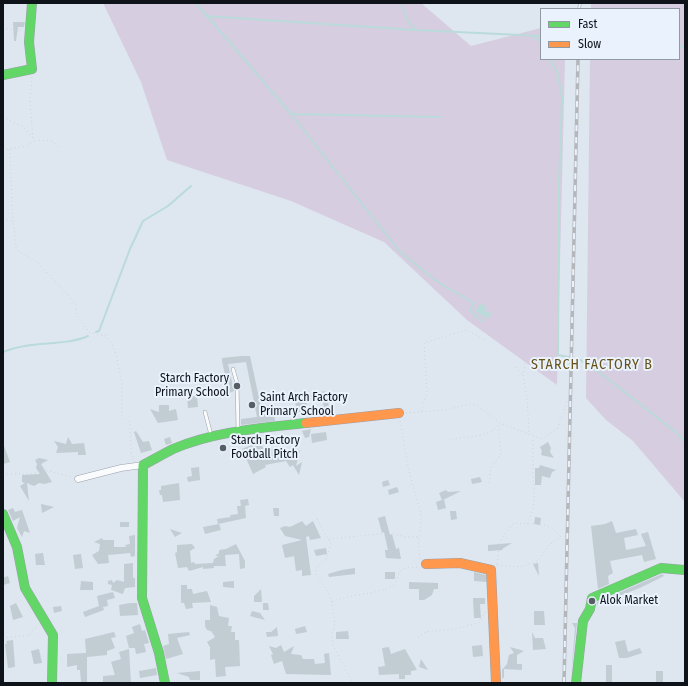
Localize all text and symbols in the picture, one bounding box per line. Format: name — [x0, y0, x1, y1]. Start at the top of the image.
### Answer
legend — [540, 8, 680, 60]
text: Fast — [578, 17, 597, 31]
text: Slow — [578, 37, 601, 51]
district label: STARCH FACTORY B — [531, 357, 653, 373]
place label: Starch Factory Primary School — [155, 372, 229, 400]
marker: Starch Factory Primary School — [232, 381, 242, 391]
place label: Saint Arch Factory Primary School — [260, 391, 348, 419]
marker: Saint Arch Factory Primary School — [247, 400, 257, 410]
place label: Starch Factory Football Pitch — [231, 434, 300, 462]
marker: Starch Factory Football Pitch — [218, 443, 228, 453]
place label: Alok Market — [600, 594, 658, 608]
marker: Alok Market — [587, 596, 597, 606]

